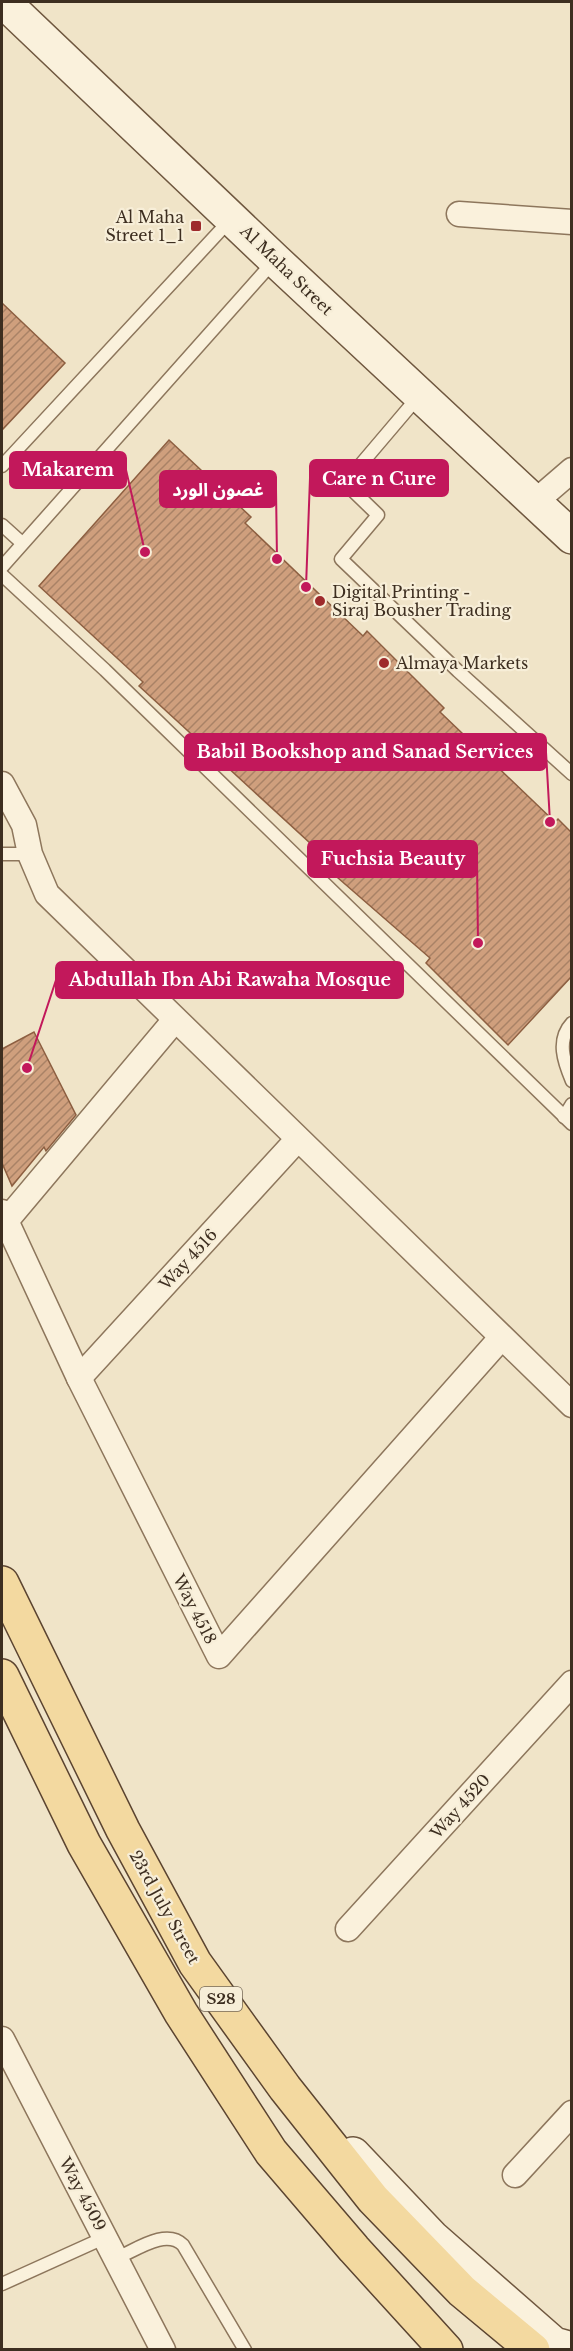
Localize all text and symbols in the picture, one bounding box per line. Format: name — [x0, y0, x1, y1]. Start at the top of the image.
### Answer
place label: Al Maha Street 1_1 — [105, 207, 184, 245]
marker: Al Maha Street 1_1 — [189, 219, 203, 233]
street label: Al Maha Street — [236, 220, 337, 319]
callout: Makarem — [10, 452, 126, 488]
text: Makarem — [22, 459, 114, 481]
callout: Care n Cure — [310, 460, 448, 496]
text: Care n Cure — [322, 468, 436, 490]
callout: غصون الورد — [160, 471, 276, 507]
text: غصون الورد — [172, 479, 264, 501]
place label: Digital Printing - Siraj Bousher Trading — [332, 582, 511, 620]
marker: Digital Printing - Siraj Bousher Trading — [313, 594, 327, 608]
place label: Almaya Markets — [395, 653, 528, 673]
marker: Almaya Markets — [377, 656, 391, 670]
callout: Babil Bookshop and Sanad Services — [185, 734, 546, 770]
text: Babil Bookshop and Sanad Services — [197, 741, 533, 763]
callout: Fuchsia Beauty — [308, 841, 477, 877]
text: Fuchsia Beauty — [321, 848, 466, 870]
callout: Abdullah Ibn Abi Rawaha Mosque — [56, 962, 403, 998]
text: Abdullah Ibn Abi Rawaha Mosque — [68, 969, 391, 991]
street label: Way 4516 — [154, 1224, 221, 1294]
street label: Way 4518 — [168, 1570, 221, 1647]
street label: Way 4520 — [425, 1770, 494, 1843]
street label: 23rd July Street — [126, 1847, 204, 1967]
road number: S28 — [200, 1987, 242, 2011]
street label: Way 4509 — [55, 2153, 111, 2234]

